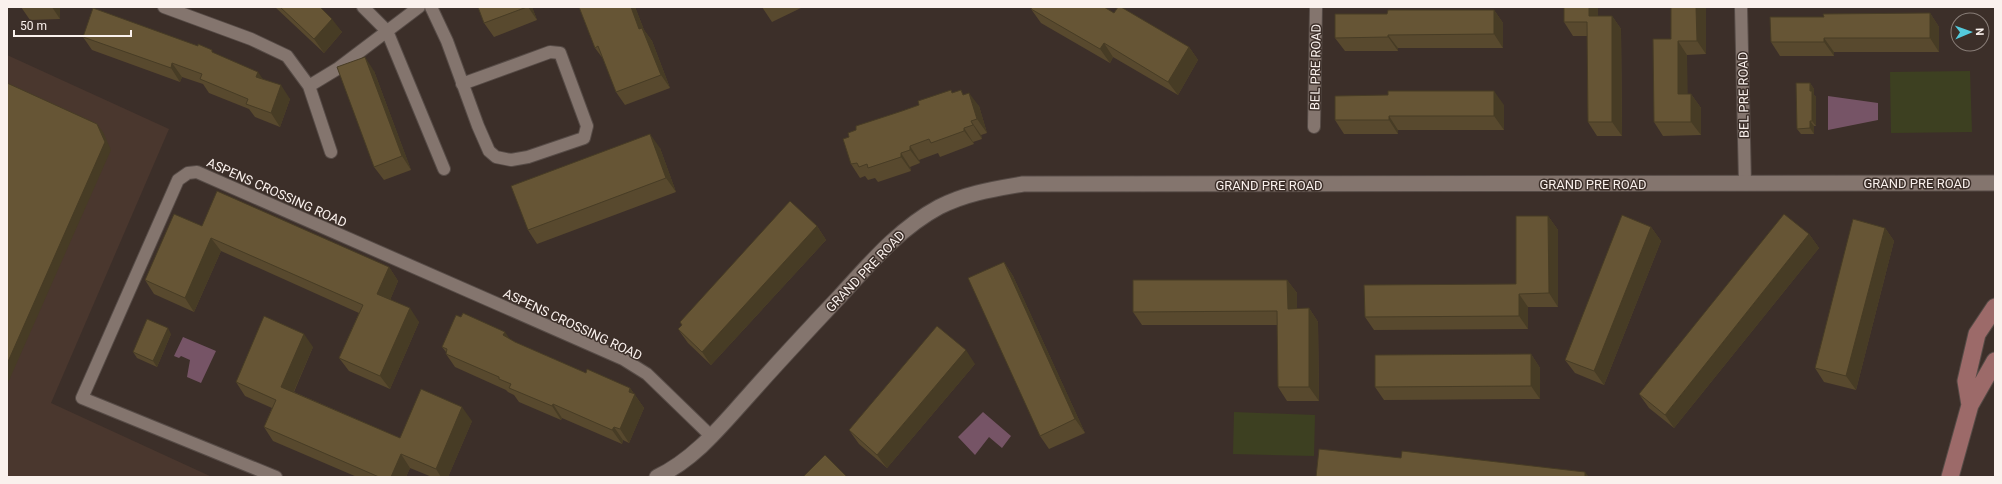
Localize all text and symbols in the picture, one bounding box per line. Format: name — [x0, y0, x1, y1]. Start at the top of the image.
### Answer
scale bar — [14, 12, 131, 38]
north arrow — [1950, 12, 1990, 52]
text: 50 m — [20, 19, 47, 33]
street label: BEL PRE ROAD — [1307, 24, 1324, 110]
text: N — [1973, 28, 1986, 36]
street label: BEL PRE ROAD — [1735, 52, 1752, 138]
street label: ASPENS CROSSING ROAD — [205, 155, 349, 230]
street label: GRAND PRE ROAD — [1863, 176, 1971, 191]
street label: GRAND PRE ROAD — [1539, 177, 1647, 192]
street label: GRAND PRE ROAD — [1215, 178, 1323, 193]
street label: GRAND PRE ROAD — [823, 228, 908, 315]
street label: ASPENS CROSSING ROAD — [501, 286, 645, 363]

